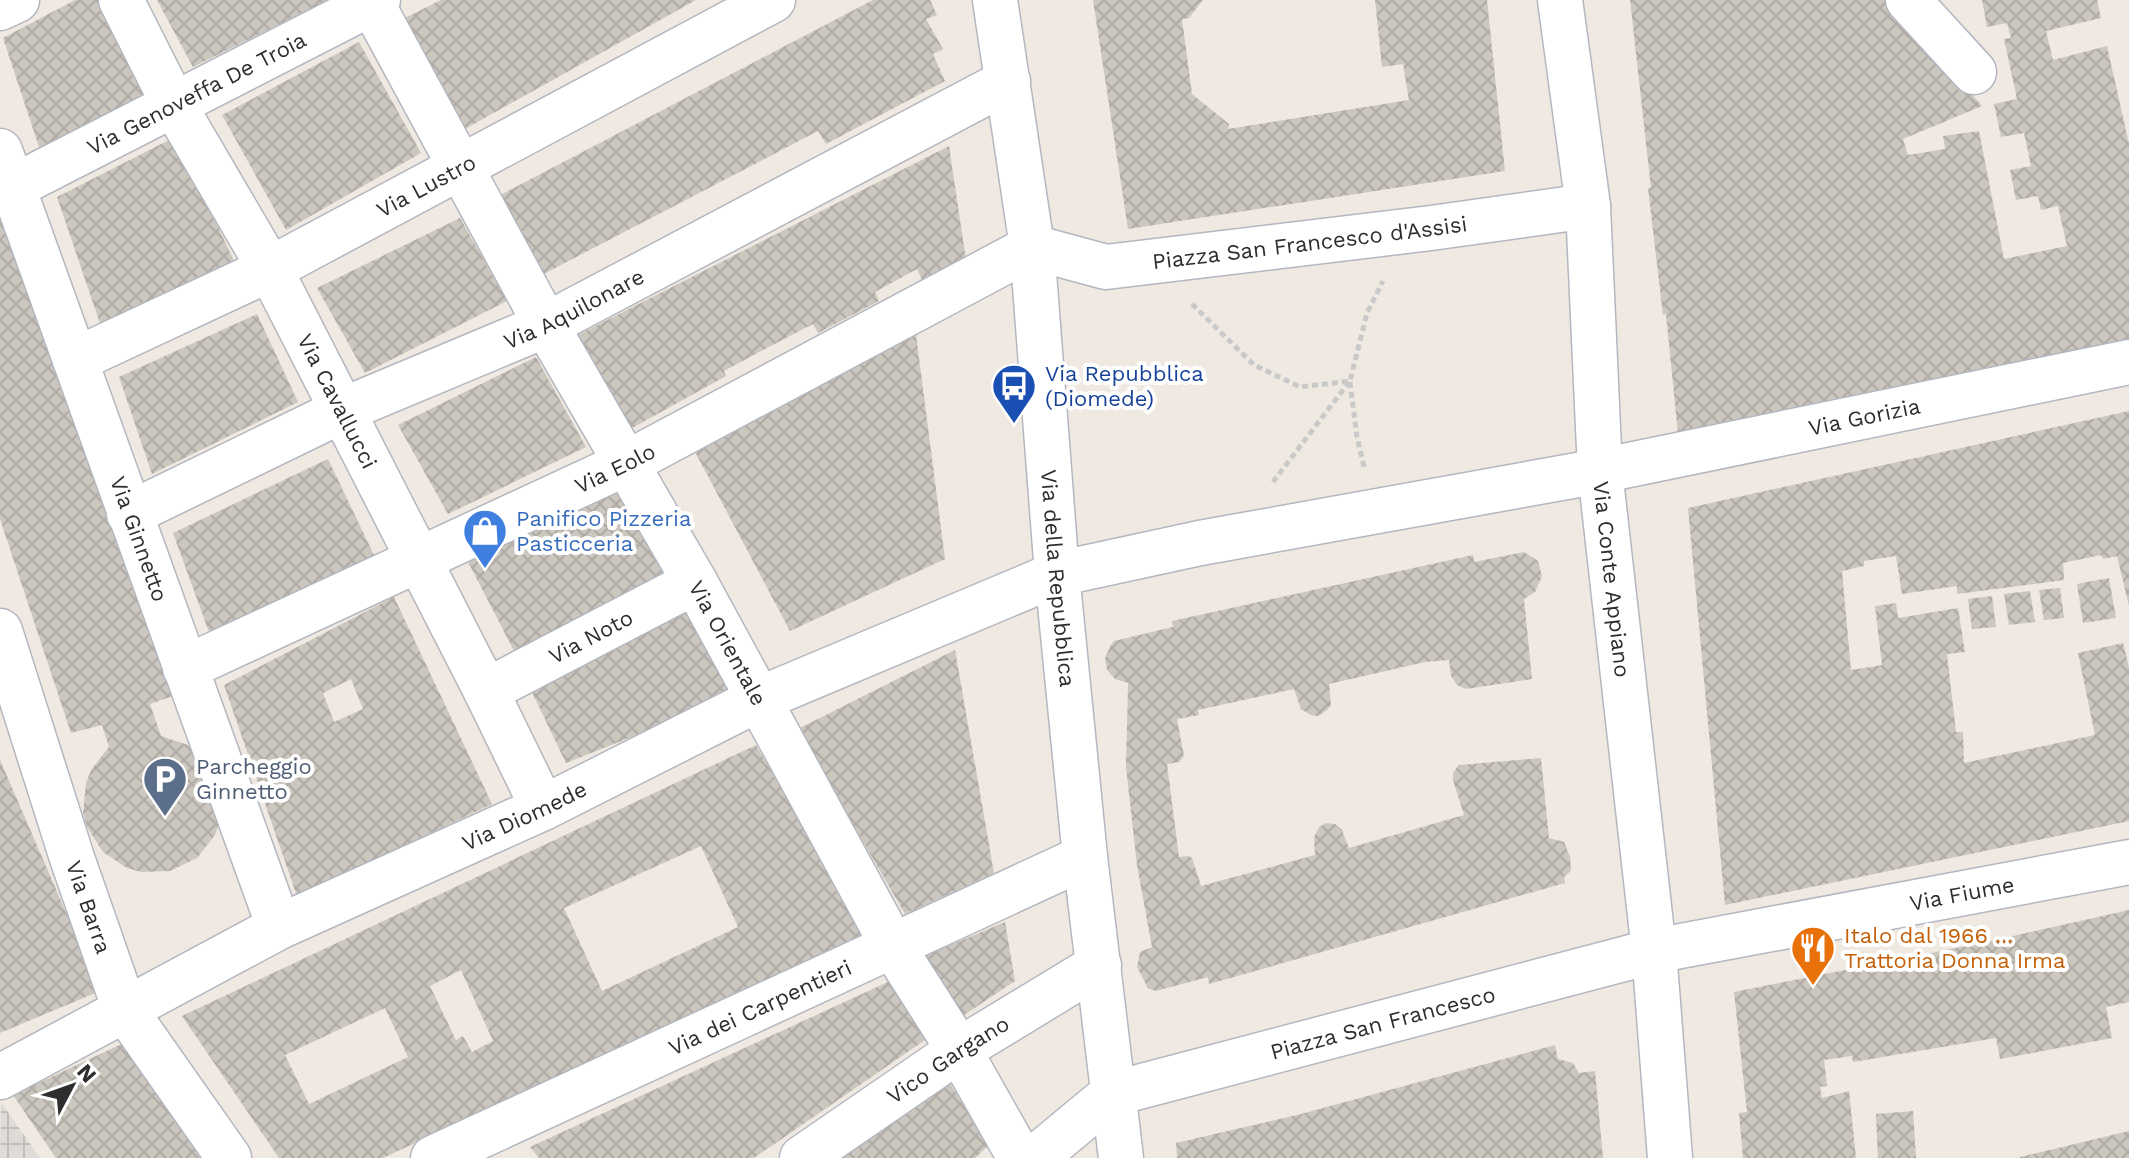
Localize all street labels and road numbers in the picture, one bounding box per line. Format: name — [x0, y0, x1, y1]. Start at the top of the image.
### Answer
street label: Via Genoveffa De Troia — [83, 27, 310, 160]
street label: Via Lustro — [372, 149, 480, 222]
street label: Piazza San Francesco d'Assisi — [1151, 211, 1469, 274]
street label: Via Aquilonare — [500, 263, 648, 354]
street label: Via Cavallucci — [293, 330, 382, 473]
street label: Via Gorizia — [1806, 393, 1922, 440]
street label: Via Eolo — [571, 438, 659, 498]
street label: Via della Repubblica — [1037, 468, 1081, 688]
street label: Via Ginnetto — [105, 473, 173, 605]
street label: Via Conte Appiano — [1589, 480, 1636, 679]
street label: Via Orientale — [684, 576, 772, 710]
street label: Via Noto — [544, 604, 637, 669]
street label: Via Diomede — [458, 776, 591, 855]
street label: Via Barra — [61, 857, 117, 957]
street label: Via Fiume — [1908, 871, 2016, 915]
street label: Via dei Carpentieri — [664, 954, 855, 1060]
street label: Piazza San Francesco — [1267, 981, 1498, 1064]
street label: Vico Gargano — [882, 1010, 1013, 1109]

